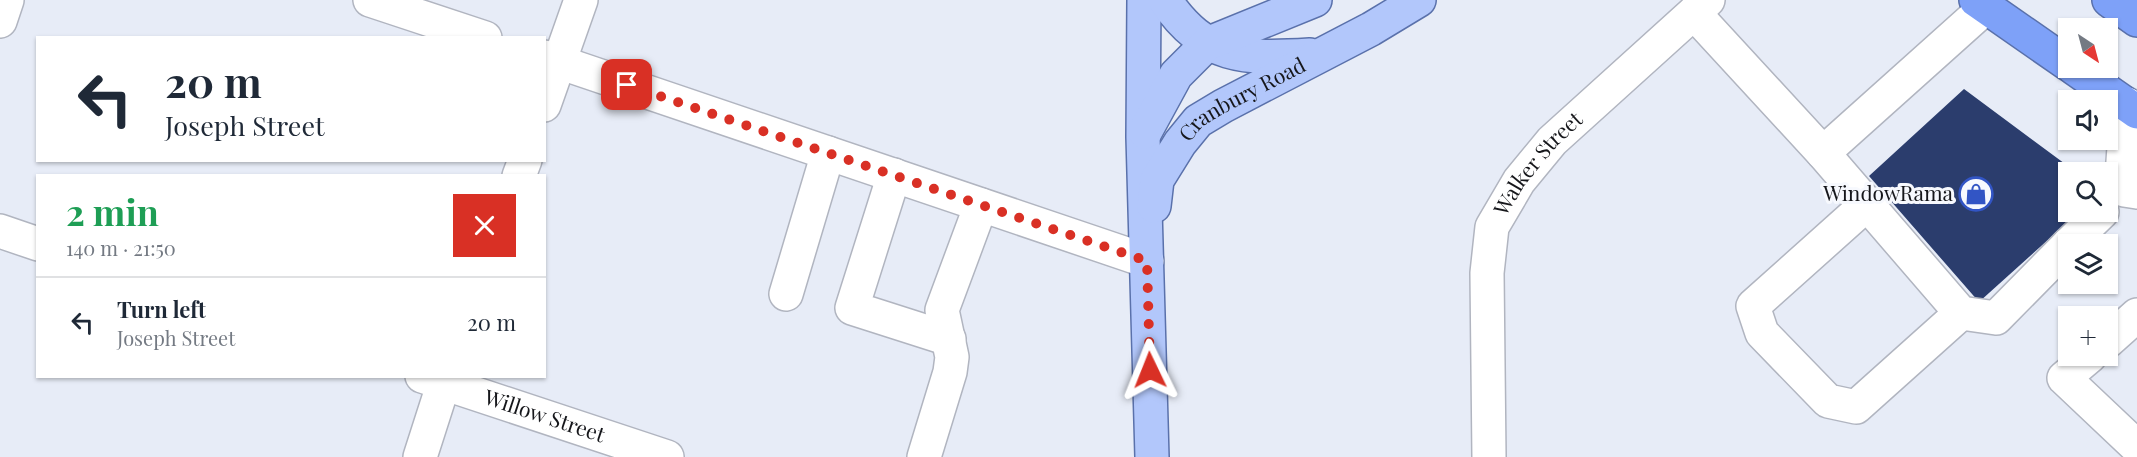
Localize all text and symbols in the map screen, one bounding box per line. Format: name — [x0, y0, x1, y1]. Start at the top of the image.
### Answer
north arrow — [2058, 18, 2118, 78]
map controls — [2058, 18, 2118, 366]
street label: Cranbury Road — [1171, 50, 1310, 146]
text: 20 m — [165, 53, 262, 109]
pin — [601, 59, 652, 110]
icon: left — [66, 60, 144, 138]
icon: arrive — [610, 68, 643, 101]
button: sound — [2058, 90, 2118, 150]
street label: Walker Street — [1485, 104, 1588, 221]
text: Joseph Street — [165, 107, 325, 143]
button: search — [2058, 162, 2118, 222]
shop icon: WindowRama — [1958, 176, 1994, 212]
place label: WindowRama — [1822, 178, 1954, 206]
text: 2 min — [66, 187, 159, 235]
button: close — [453, 194, 516, 257]
text: 140 m · 21:50 — [66, 234, 176, 261]
button: layers — [2058, 234, 2118, 294]
text: Turn left — [117, 294, 206, 324]
icon: left — [66, 306, 99, 339]
button: + — [2058, 306, 2118, 366]
text: 20 m — [467, 307, 516, 337]
text: Joseph Street — [117, 324, 235, 351]
position arrow — [1118, 338, 1182, 402]
street label: Willow Street — [480, 381, 609, 448]

